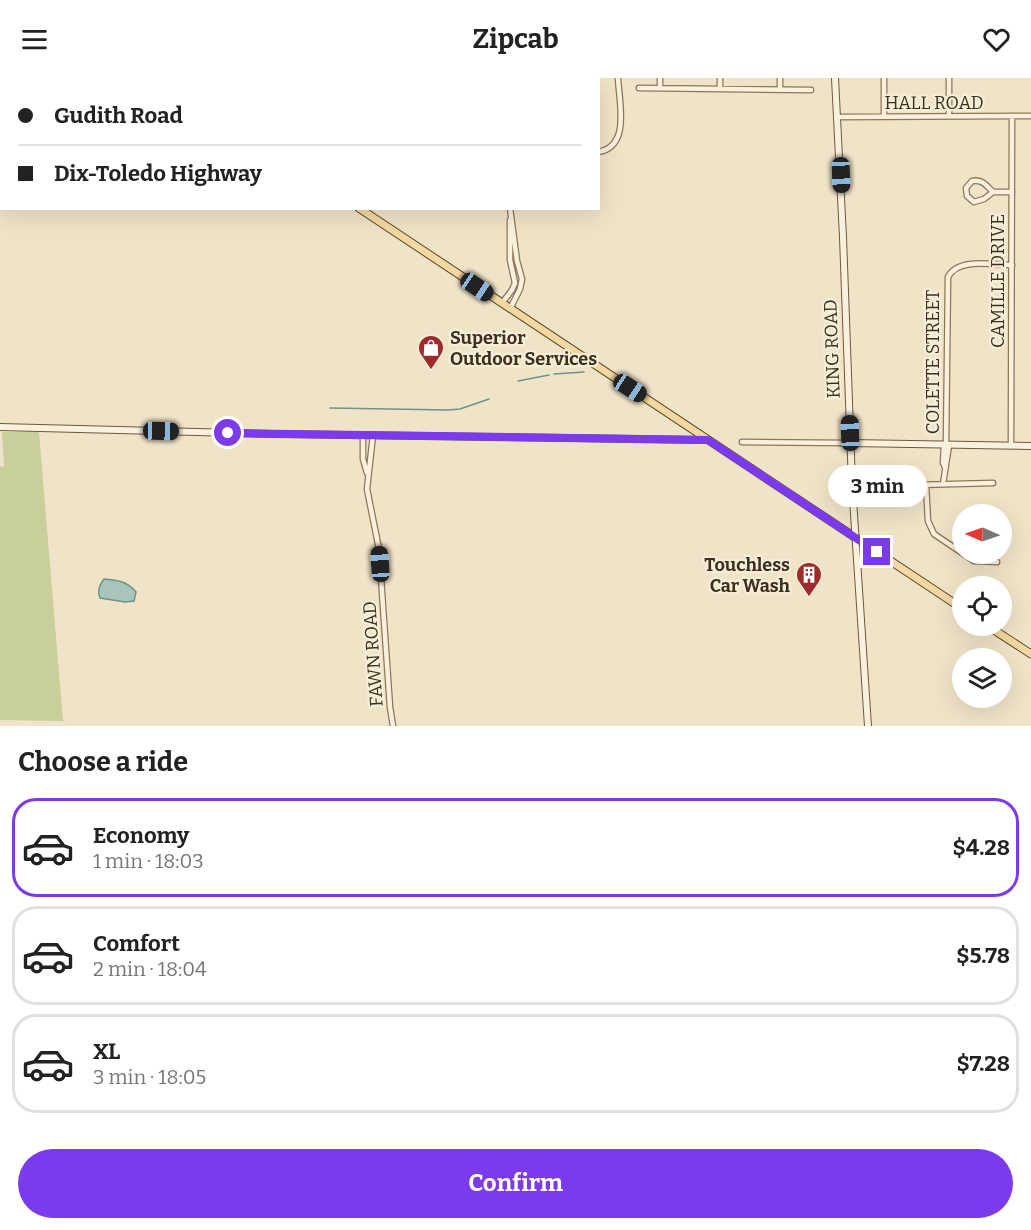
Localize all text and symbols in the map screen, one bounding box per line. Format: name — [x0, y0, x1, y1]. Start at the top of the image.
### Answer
icon: menu — [18, 23, 51, 56]
text: Zipcab — [472, 23, 559, 55]
icon: heart — [980, 23, 1013, 56]
street label: HALL ROAD — [884, 92, 984, 114]
text: Gudith Road — [54, 102, 183, 129]
car — [831, 157, 851, 193]
text: Dix-Toledo Highway — [54, 160, 262, 187]
street label: CAMILLE DRIVE — [987, 214, 1009, 348]
car — [457, 269, 497, 305]
street label: COLETTE STREET — [922, 289, 944, 434]
street label: KING ROAD — [819, 299, 845, 399]
place label: Superior Outdoor Services — [450, 327, 597, 370]
shop icon: Superior Outdoor Services — [416, 333, 446, 371]
car — [610, 371, 650, 405]
car — [840, 415, 860, 451]
route start — [214, 419, 241, 446]
car — [143, 422, 179, 440]
callout: 3 min — [828, 465, 926, 507]
text: 3 min — [851, 474, 904, 498]
north arrow — [952, 504, 1012, 564]
map controls — [952, 504, 1012, 708]
route end — [863, 538, 890, 565]
car — [370, 545, 390, 583]
place label: Touchless Car Wash — [704, 554, 791, 597]
building icon: Touchless Car Wash — [794, 560, 824, 598]
button: locate — [952, 576, 1012, 636]
street label: FAWN ROAD — [358, 601, 388, 707]
button: layers — [952, 648, 1012, 708]
text: Choose a ride — [18, 746, 188, 778]
icon: car — [21, 821, 75, 875]
text: Economy — [93, 822, 189, 849]
text: $4.28 — [952, 834, 1010, 861]
text: 1 min · 18:03 — [93, 849, 204, 873]
icon: car — [21, 929, 75, 983]
text: Comfort — [93, 930, 180, 957]
text: $5.78 — [956, 942, 1010, 969]
text: 2 min · 18:04 — [93, 957, 207, 981]
icon: car — [21, 1037, 75, 1091]
text: XL — [93, 1038, 120, 1065]
text: $7.28 — [956, 1050, 1010, 1077]
text: 3 min · 18:05 — [93, 1065, 206, 1089]
button: Confirm — [18, 1149, 1013, 1218]

